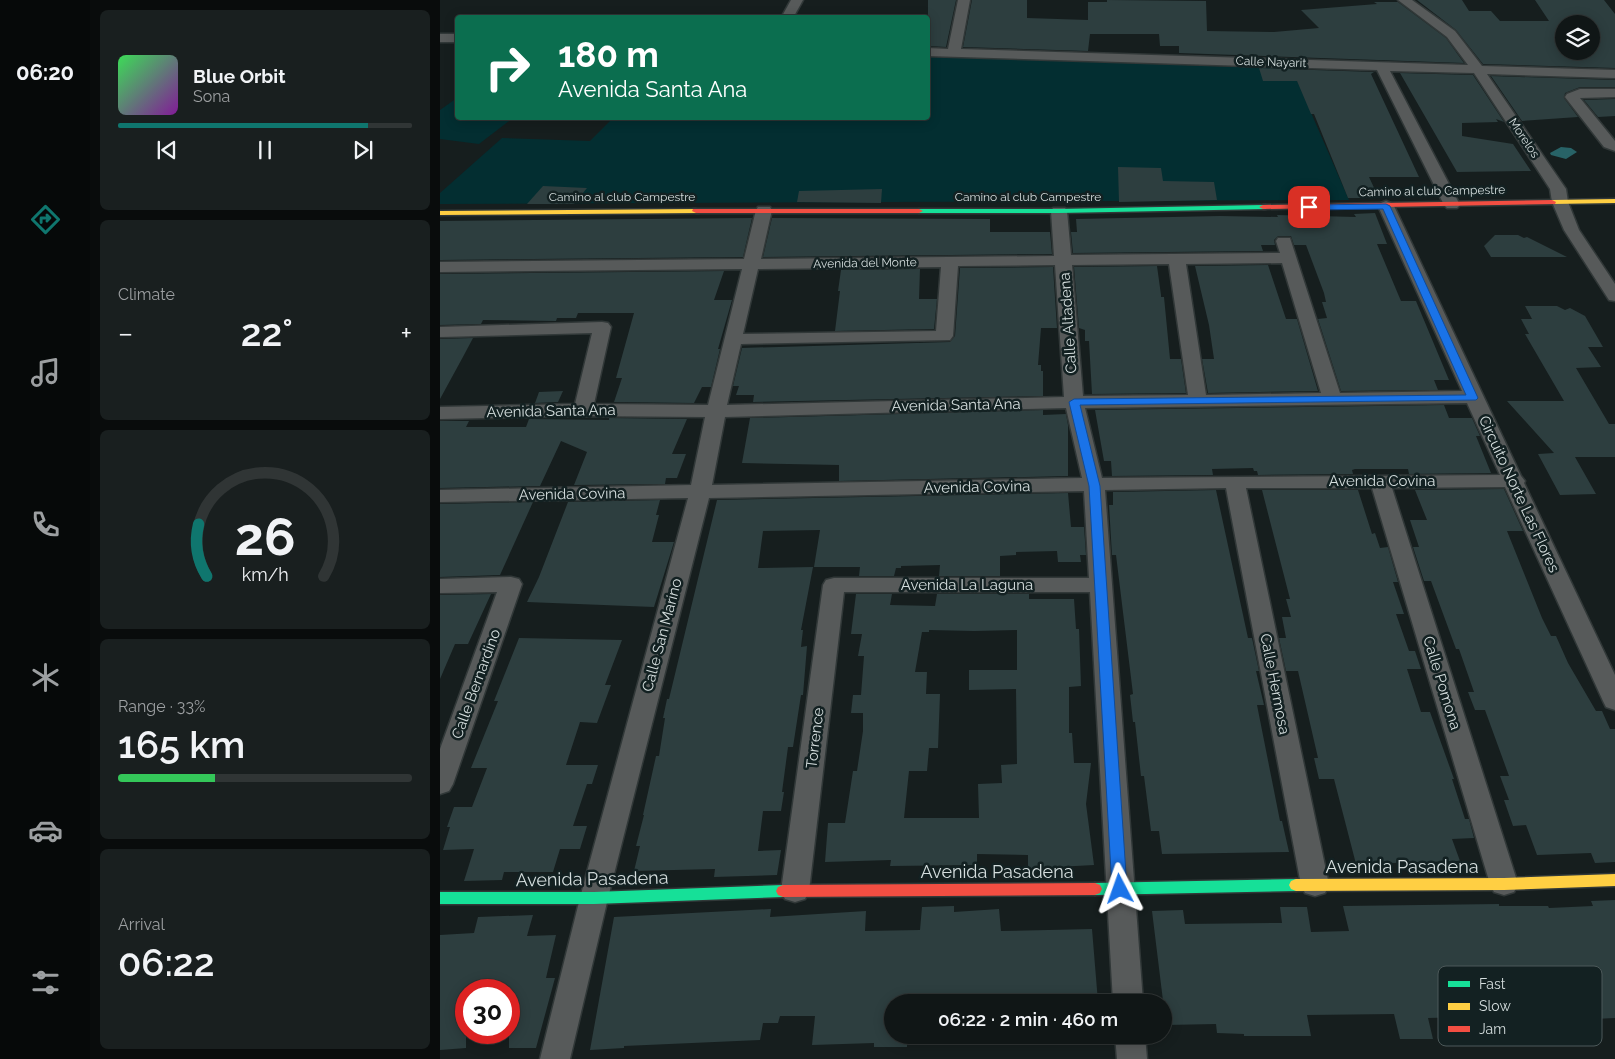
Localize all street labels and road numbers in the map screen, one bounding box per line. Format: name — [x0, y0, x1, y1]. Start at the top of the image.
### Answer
street label: Calle Nayarit — [1235, 54, 1307, 70]
street label: Morelos — [1506, 116, 1542, 161]
street label: Camino al club Campestre — [1359, 183, 1505, 199]
street label: Camino al club Campestre — [549, 190, 695, 204]
street label: Camino al club Campestre — [955, 190, 1101, 204]
street label: Avenida del Monte — [813, 255, 917, 271]
street label: Calle Altadena — [1055, 272, 1081, 374]
street label: Avenida Santa Ana — [891, 395, 1021, 415]
street label: Avenida Santa Ana — [486, 401, 616, 421]
street label: Circuito Norte Las Flores — [1475, 413, 1563, 575]
street label: Avenida Covina — [1329, 472, 1435, 490]
street label: Avenida Covina — [924, 477, 1030, 497]
street label: Avenida Covina — [519, 484, 625, 504]
street label: Calle San Marino — [638, 576, 686, 694]
street label: Avenida La Laguna — [901, 576, 1033, 594]
street label: Calle Bernardino — [448, 627, 504, 741]
street label: Calle Hermosa — [1256, 632, 1294, 736]
street label: Calle Pomona — [1419, 634, 1465, 732]
street label: Torrence — [802, 706, 828, 769]
street label: Avenida Pasadena — [1326, 856, 1478, 877]
street label: Avenida Pasadena — [921, 861, 1073, 882]
street label: Avenida Pasadena — [515, 867, 669, 890]

